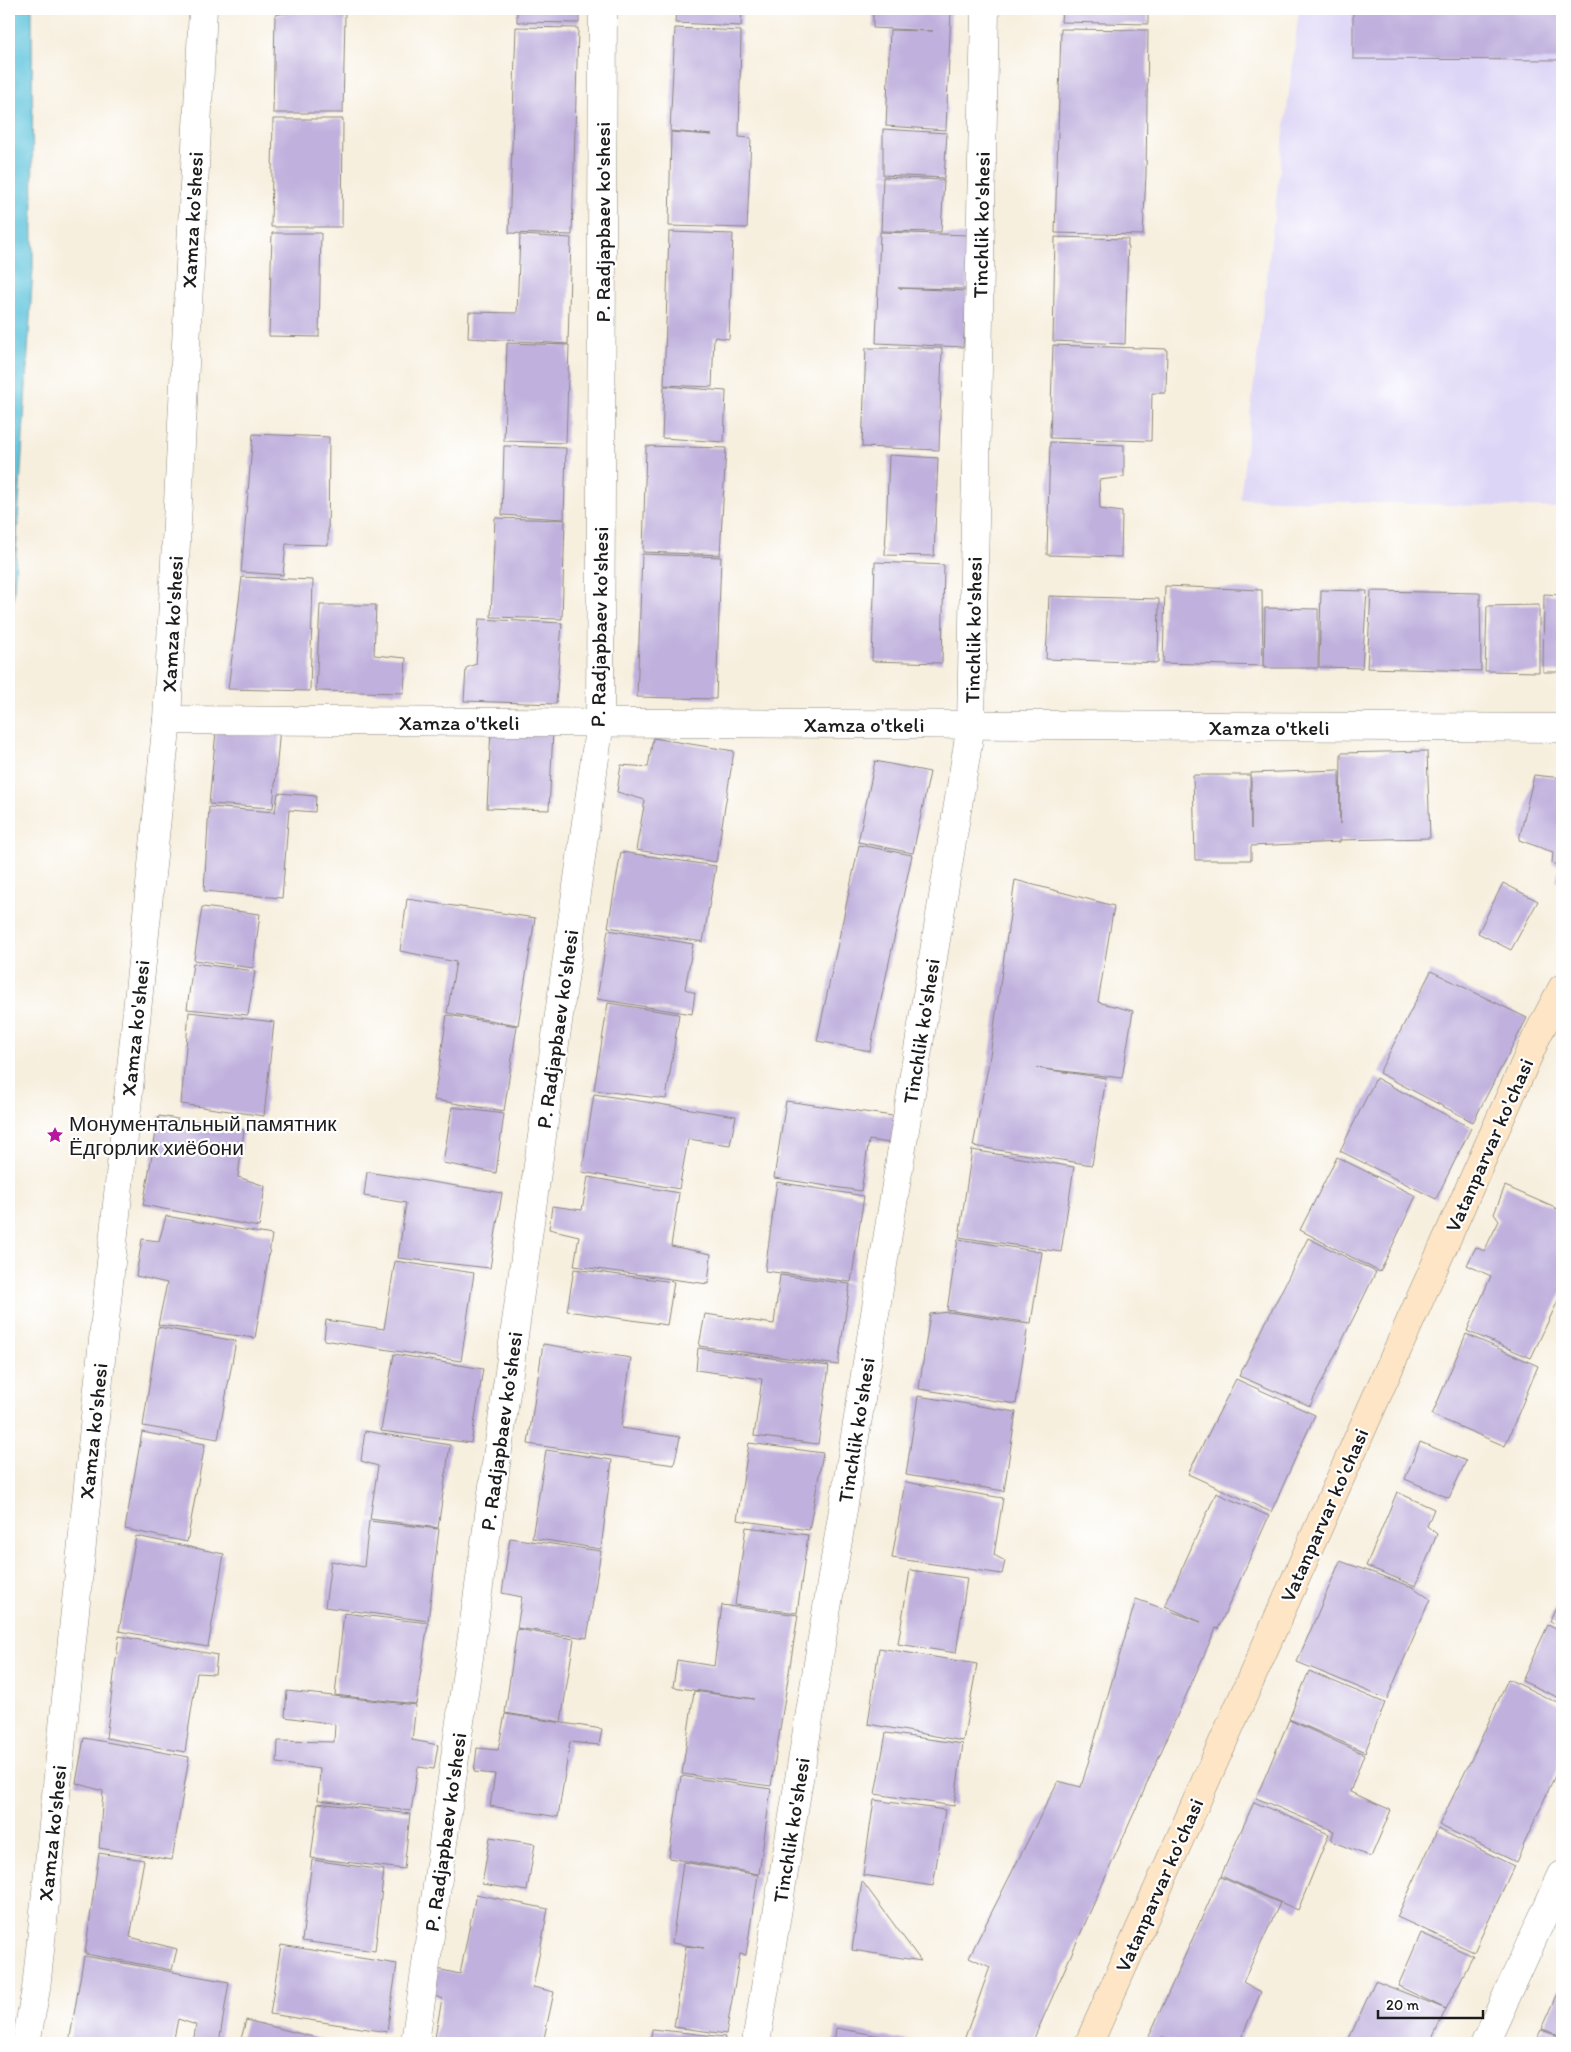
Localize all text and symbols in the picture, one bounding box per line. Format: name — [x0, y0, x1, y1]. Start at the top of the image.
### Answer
street label: P. Radjapbaev ko'shesi — [590, 122, 615, 322]
street label: Xamza ko'shesi — [176, 151, 208, 289]
street label: Tinchlik ko'shesi — [967, 151, 995, 299]
street label: P. Radjapbaev ko'shesi — [585, 526, 613, 728]
street label: Xamza ko'shesi — [156, 555, 188, 693]
street label: Tinchlik ko'shesi — [959, 556, 987, 704]
street label: Xamza o'tkeli — [398, 710, 520, 735]
street label: Xamza o'tkeli — [803, 712, 925, 737]
street label: Xamza o'tkeli — [1208, 715, 1330, 740]
street label: P. Radjapbaev ko'shesi — [531, 928, 583, 1130]
street label: Tinchlik ko'shesi — [897, 957, 945, 1105]
street label: Xamza ko'shesi — [115, 959, 155, 1097]
street label: Vatanparvar ko'chasi — [1439, 1054, 1539, 1236]
place label: Монументальный памятник Ёдгорлик хиёбони — [69, 1111, 337, 1160]
place icon: Монументальный памятник Ёдгорлик хиёбони — [45, 1125, 65, 1145]
street label: P. Radjapbaev ko'shesi — [475, 1330, 527, 1532]
street label: Tinchlik ko'shesi — [832, 1356, 880, 1504]
street label: Xamza ko'shesi — [73, 1362, 113, 1500]
street label: Vatanparvar ko'chasi — [1274, 1424, 1374, 1606]
street label: P. Radjapbaev ko'shesi — [419, 1731, 471, 1933]
street label: Tinchlik ko'shesi — [767, 1756, 815, 1904]
street label: Xamza ko'shesi — [32, 1764, 72, 1902]
street label: Vatanparvar ko'chasi — [1109, 1794, 1209, 1976]
scale bar — [1378, 1987, 1484, 2019]
text: 20 m — [1386, 1996, 1420, 2014]

